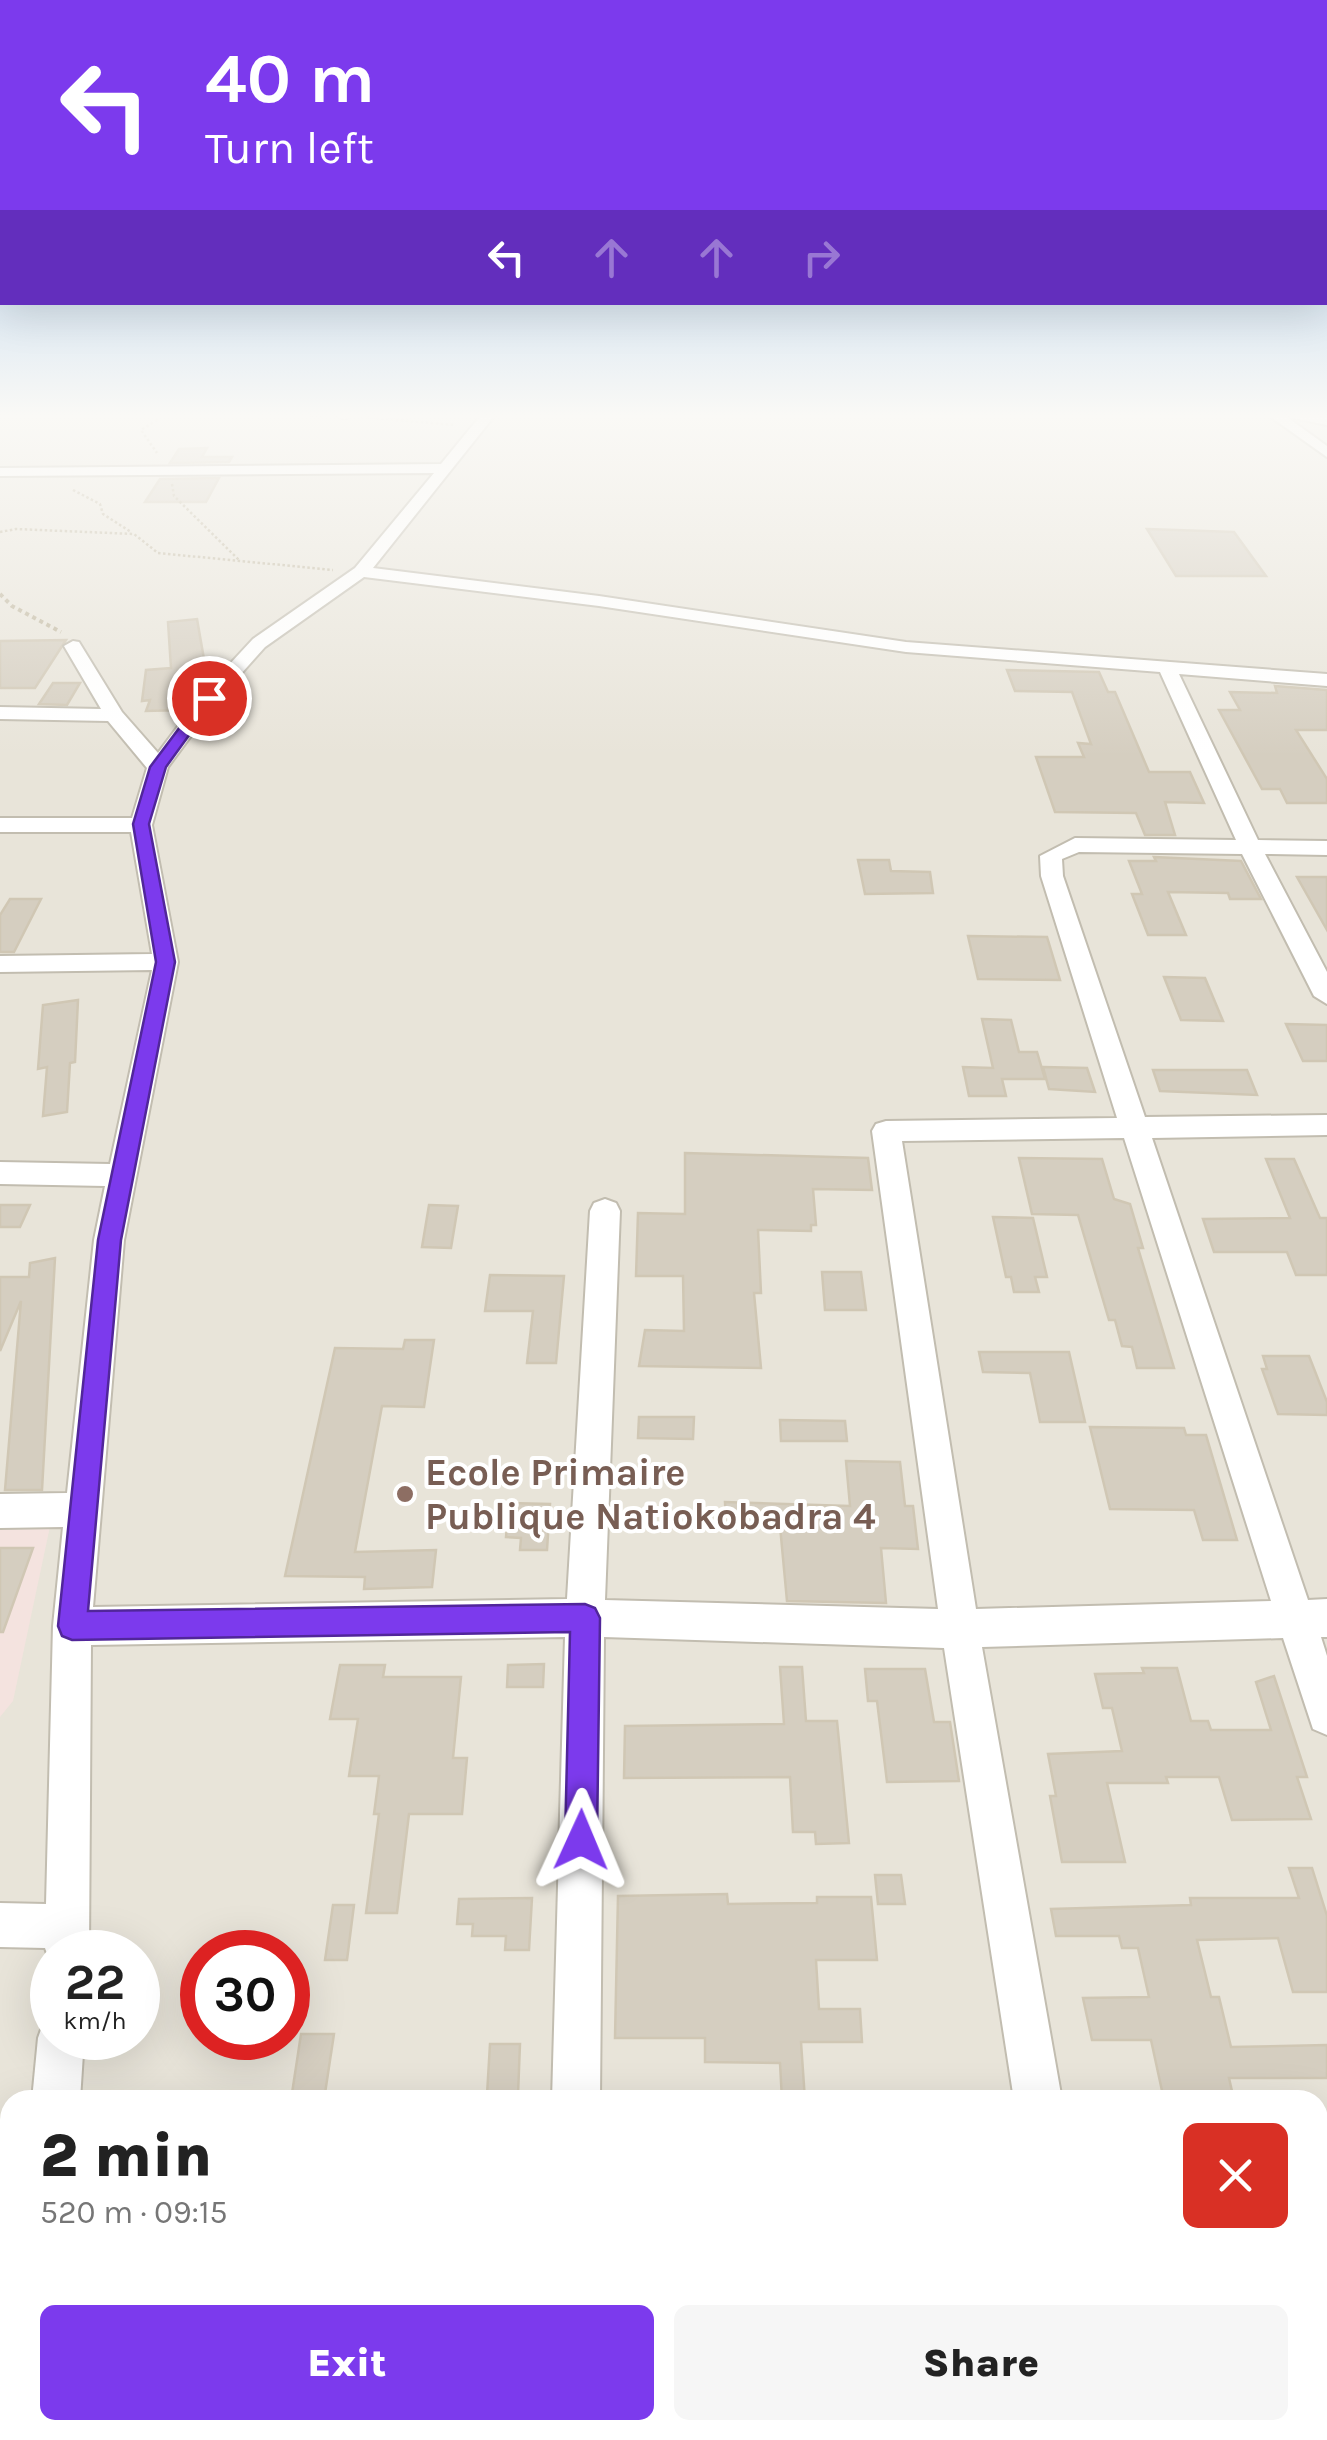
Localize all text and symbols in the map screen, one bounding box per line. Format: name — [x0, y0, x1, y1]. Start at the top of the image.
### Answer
text: 40 m — [205, 38, 375, 120]
icon: left — [40, 40, 170, 170]
text: Turn left — [205, 122, 374, 174]
icon: left — [479, 230, 534, 285]
icon: ahead — [584, 230, 639, 285]
icon: ahead — [689, 230, 744, 285]
icon: right — [794, 230, 849, 285]
pin — [167, 656, 252, 741]
icon: arrive — [182, 671, 237, 726]
place label: Ecole Primaire Publique Natiokobadra 4 — [425, 1450, 876, 1539]
marker: Ecole Primaire Publique Natiokobadra 4 — [394, 1483, 416, 1505]
position arrow — [529, 1788, 633, 1892]
speed limit sign: 30 — [180, 1930, 310, 2060]
text: 22 — [65, 1953, 125, 2012]
text: km/h — [63, 2006, 127, 2035]
text: 2 min — [40, 2121, 212, 2191]
button: close — [1183, 2123, 1288, 2228]
text: 520 m · 09:15 — [40, 2194, 228, 2231]
button: Exit — [40, 2305, 654, 2420]
button: Share — [674, 2305, 1288, 2420]

